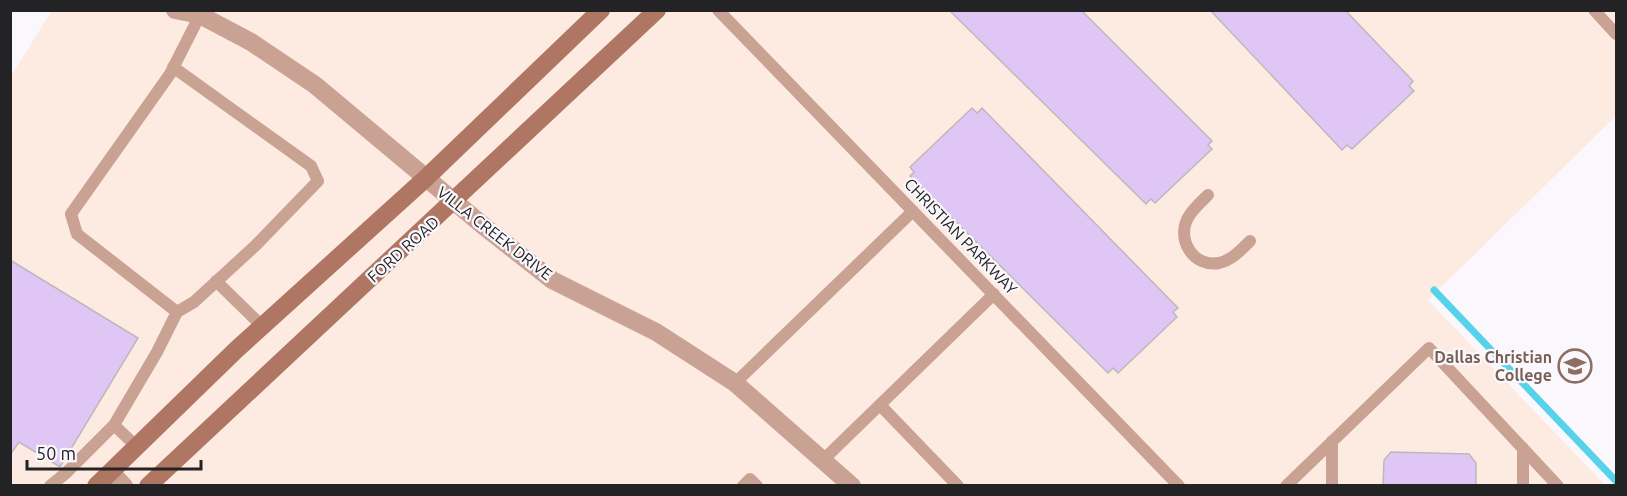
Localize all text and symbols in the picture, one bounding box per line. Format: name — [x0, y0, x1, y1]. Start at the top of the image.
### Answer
street label: CHRISTIAN PARKWAY — [901, 174, 1022, 298]
street label: VILLA CREEK DRIVE — [434, 183, 556, 283]
street label: FORD ROAD — [364, 212, 442, 286]
place label: Dallas Christian College — [1434, 348, 1552, 384]
school or university icon: Dallas Christian College — [1557, 348, 1593, 384]
scale bar — [27, 433, 201, 471]
text: 50 m — [36, 443, 76, 463]

